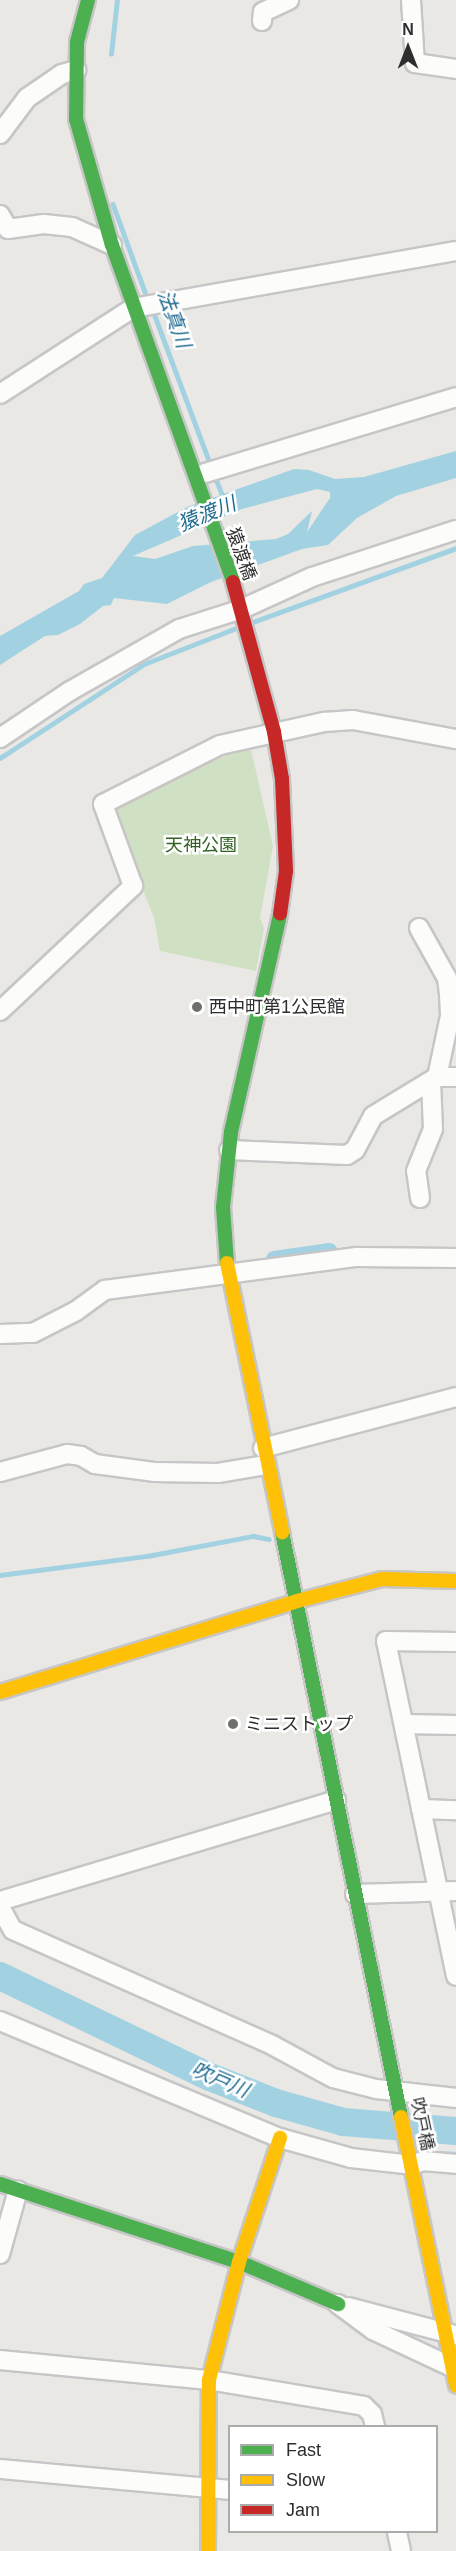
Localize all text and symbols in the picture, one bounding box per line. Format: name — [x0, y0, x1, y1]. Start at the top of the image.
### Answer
north arrow — [378, 18, 438, 78]
text: N — [402, 21, 414, 38]
water label: 法真川 — [152, 287, 196, 351]
water label: 猿渡川 — [175, 492, 239, 536]
street label: 猿渡橋 — [222, 525, 260, 583]
park label: 天神公園 — [165, 834, 237, 856]
place label: 西中町第1公民館 — [209, 996, 345, 1018]
marker: 西中町第1公民館 — [190, 1000, 204, 1014]
place label: ミニストップ — [245, 1713, 353, 1735]
marker: ミニストップ — [226, 1717, 240, 1731]
water label: 吹戸川 — [188, 2057, 252, 2103]
street label: 吹戸橋 — [406, 2095, 438, 2153]
legend — [228, 2425, 438, 2533]
text: Fast — [286, 2440, 321, 2460]
text: Slow — [286, 2470, 325, 2490]
text: Jam — [286, 2500, 320, 2520]

